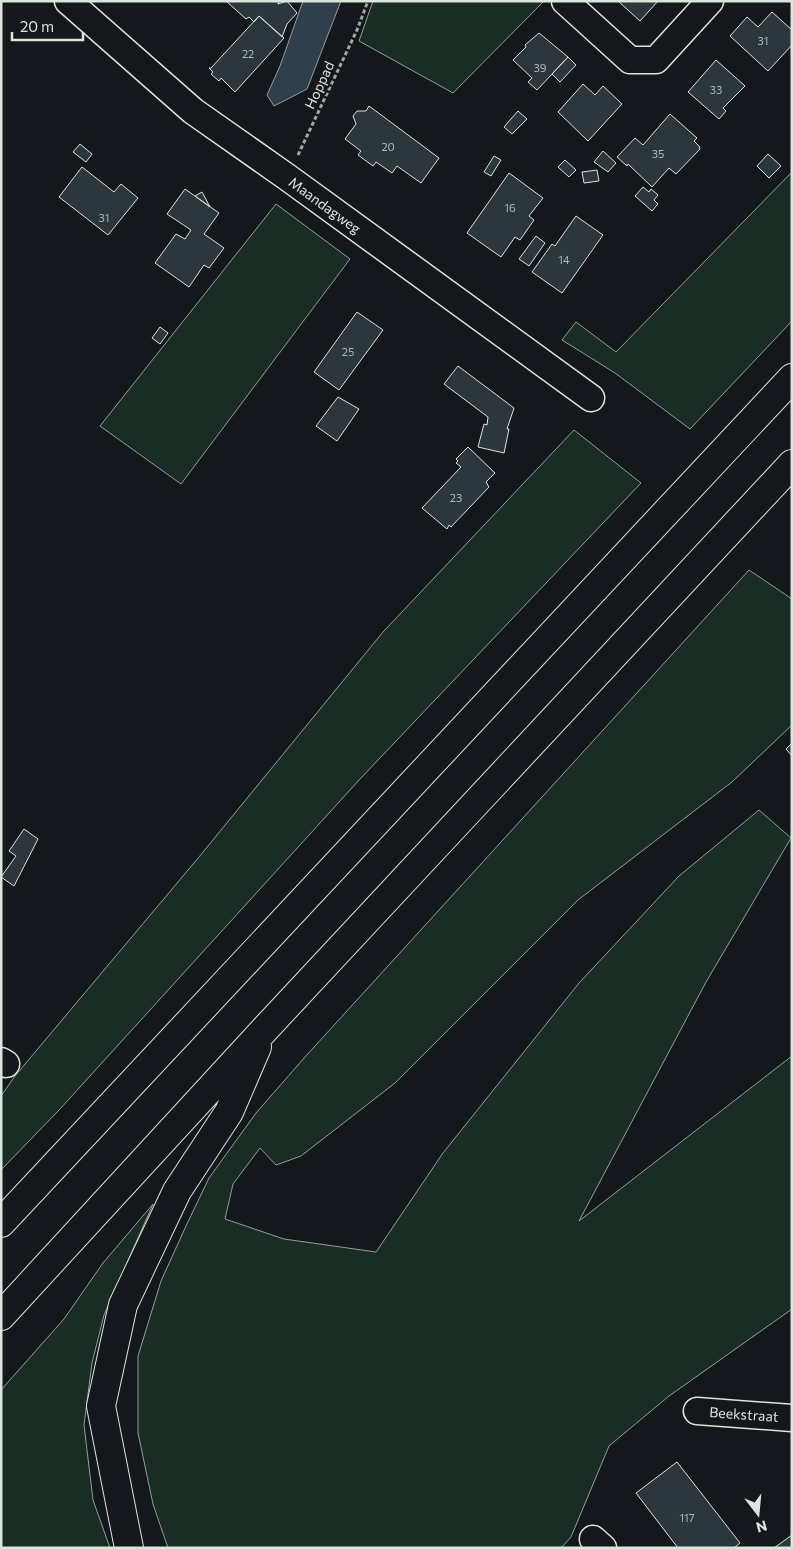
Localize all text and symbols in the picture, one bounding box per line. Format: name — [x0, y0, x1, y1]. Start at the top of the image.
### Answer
scale bar — [12, 10, 84, 42]
text: 20 m — [20, 17, 54, 35]
house number: 31 — [758, 34, 768, 47]
house number: 22 — [242, 47, 254, 60]
street label: Hoppad — [301, 58, 337, 112]
house number: 39 — [534, 61, 547, 74]
house number: 33 — [710, 83, 722, 96]
house number: 20 — [381, 140, 395, 153]
house number: 35 — [652, 147, 664, 160]
street label: Maandagweg — [286, 173, 365, 237]
house number: 16 — [504, 201, 516, 214]
house number: 31 — [99, 211, 109, 224]
house number: 14 — [558, 253, 570, 266]
house number: 25 — [342, 345, 354, 358]
house number: 23 — [450, 491, 462, 504]
street label: Beekstraat — [709, 1403, 779, 1425]
north arrow — [733, 1489, 783, 1539]
house number: 117 — [679, 1511, 695, 1524]
text: N — [754, 1517, 769, 1537]

